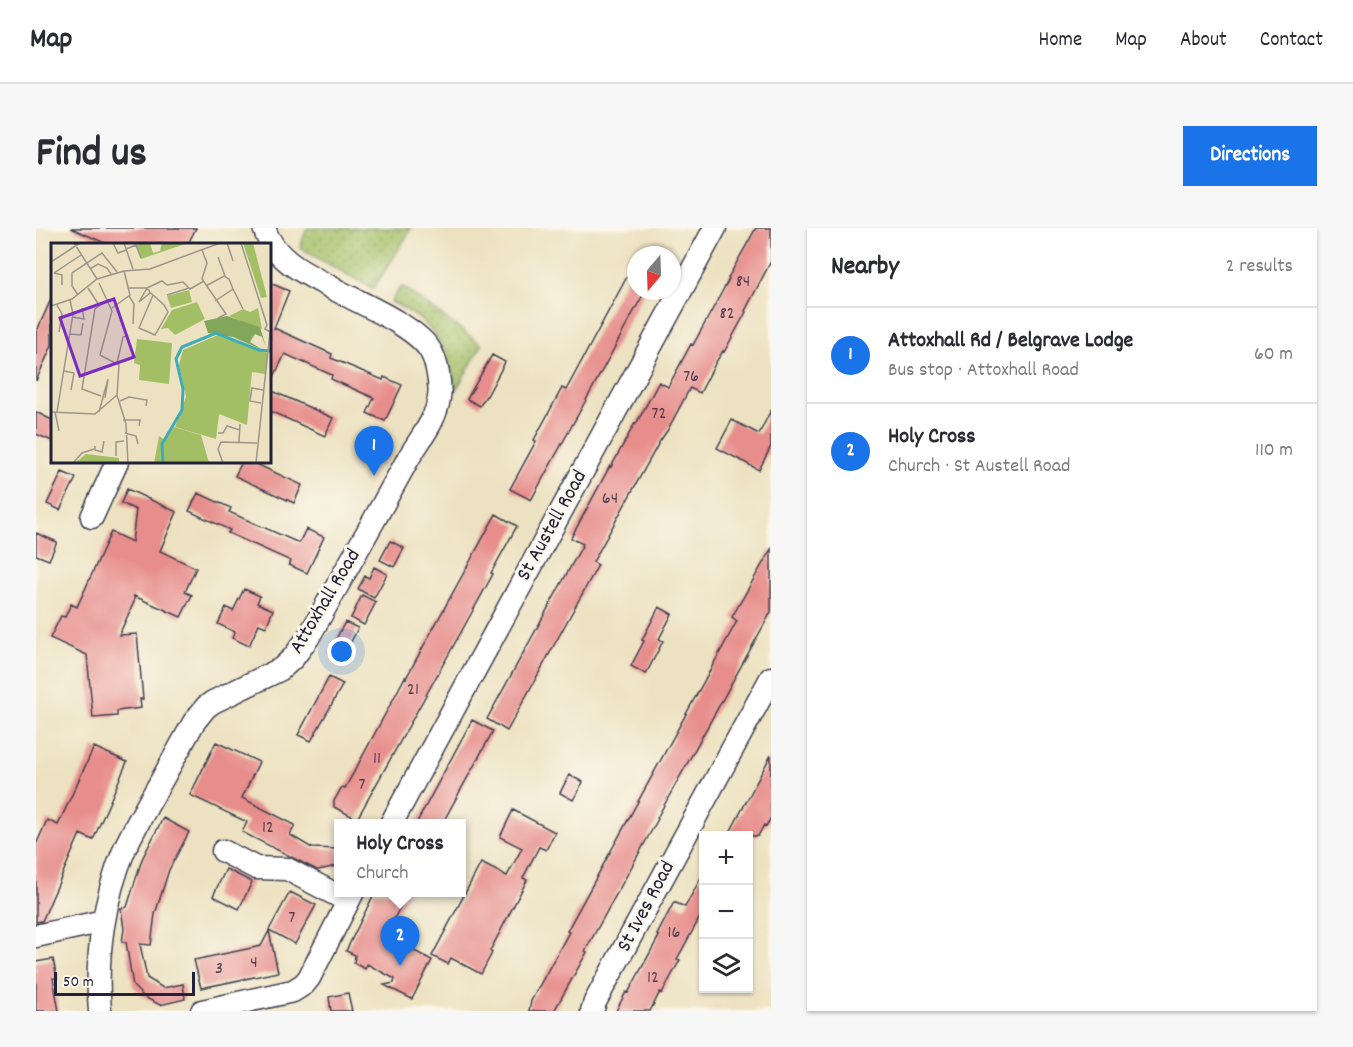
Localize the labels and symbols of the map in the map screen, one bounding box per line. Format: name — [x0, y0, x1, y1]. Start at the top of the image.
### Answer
inset map — [51, 243, 272, 464]
north arrow — [627, 246, 681, 300]
house number: 84 — [736, 270, 750, 295]
house number: 82 — [719, 302, 735, 327]
house number: 76 — [683, 365, 699, 390]
house number: 72 — [652, 402, 666, 427]
pin: 1 — [354, 426, 394, 476]
street label: St Austell Road — [510, 465, 596, 587]
house number: 64 — [602, 487, 618, 512]
street label: Attoxhall Road — [283, 544, 369, 660]
your location — [327, 637, 356, 666]
house number: 21 — [407, 678, 419, 703]
house number: 11 — [373, 747, 381, 772]
house number: 7 — [359, 773, 366, 798]
house number: 12 — [262, 816, 274, 841]
street label: St Ives Road — [610, 856, 684, 958]
house number: 7 — [289, 906, 296, 931]
pin: 2 — [380, 916, 420, 966]
house number: 16 — [668, 921, 680, 946]
house number: 4 — [250, 951, 258, 976]
house number: 3 — [215, 957, 223, 982]
house number: 12 — [647, 966, 659, 991]
scale bar — [54, 969, 195, 996]

